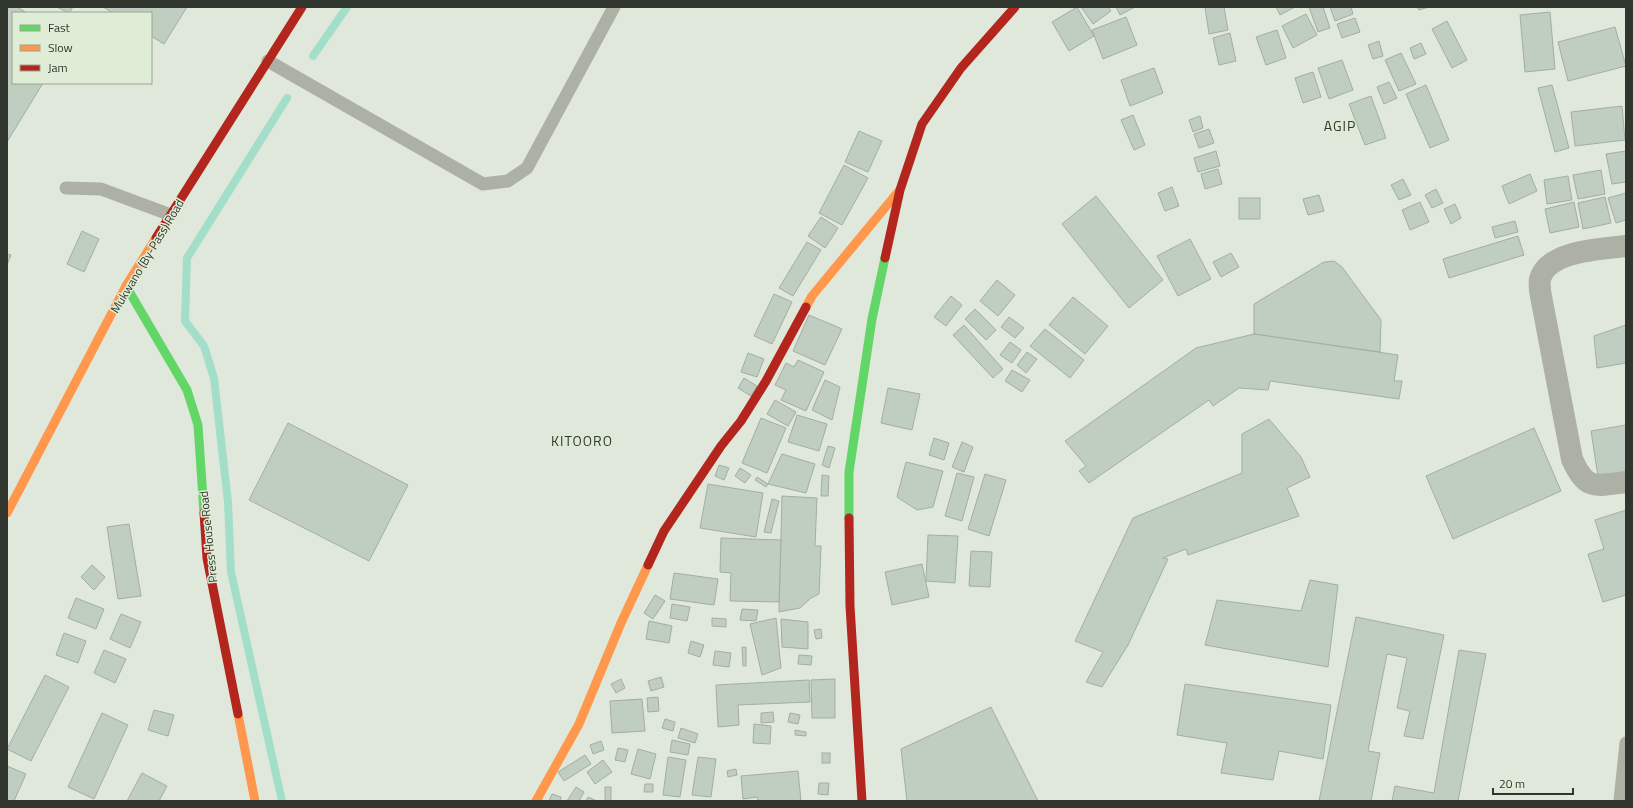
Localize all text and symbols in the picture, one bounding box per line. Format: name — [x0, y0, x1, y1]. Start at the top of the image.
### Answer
legend — [12, 12, 152, 84]
text: Fast — [48, 18, 71, 37]
text: Slow — [48, 38, 73, 57]
text: Jam — [48, 58, 68, 77]
district label: AGIP — [1324, 115, 1356, 136]
street label: Mukwano (By-Pass) Road — [105, 195, 189, 317]
district label: KITOORO — [551, 430, 613, 451]
street label: Press House Road — [194, 490, 222, 584]
scale bar — [1493, 770, 1573, 796]
text: 20 m — [1499, 774, 1525, 793]

